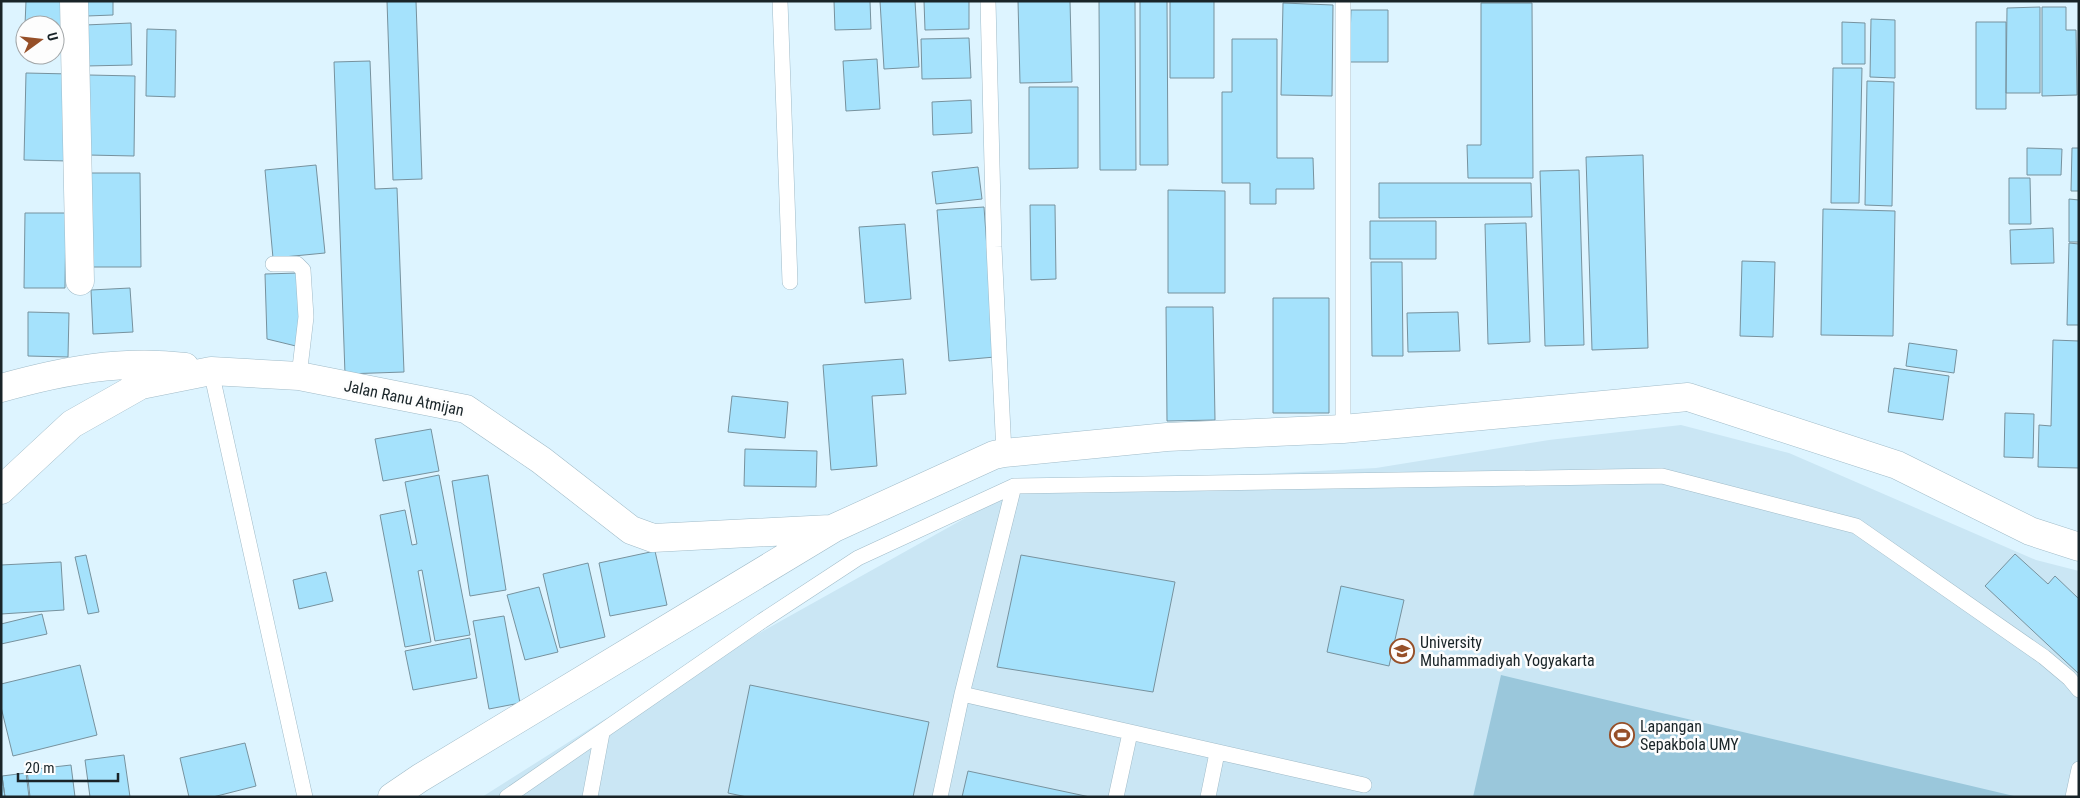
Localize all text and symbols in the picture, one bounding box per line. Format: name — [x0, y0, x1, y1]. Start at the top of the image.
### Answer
north arrow — [15, 15, 65, 65]
text: U — [44, 31, 61, 43]
street label: Jalan Ranu Atmijan — [342, 376, 466, 420]
place label: University Muhammadiyah Yogyakarta — [1420, 633, 1595, 670]
school or university icon: University Muhammadiyah Yogyakarta — [1389, 638, 1415, 664]
place label: Lapangan Sepakbola UMY — [1640, 717, 1739, 754]
sports icon: Lapangan Sepakbola UMY — [1609, 722, 1635, 748]
scale bar — [18, 750, 118, 782]
text: 20 m — [25, 759, 55, 777]

